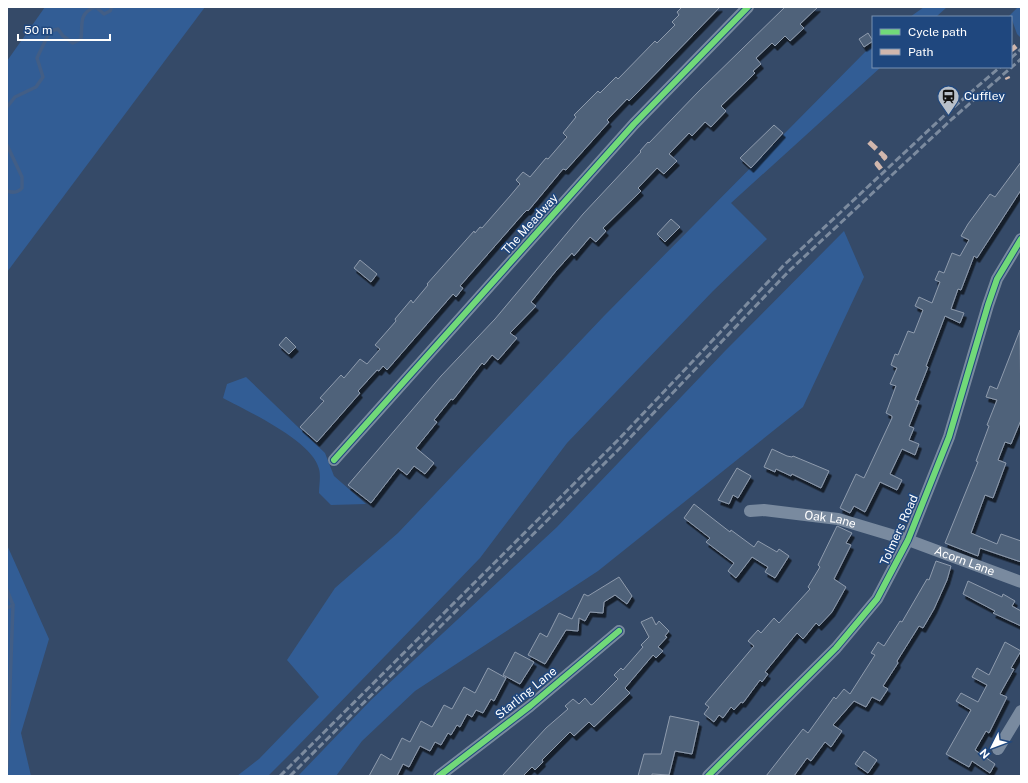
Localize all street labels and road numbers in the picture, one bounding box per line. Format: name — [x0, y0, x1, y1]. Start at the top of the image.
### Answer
street label: The Meadway — [499, 190, 561, 257]
street label: Tolmers Road — [877, 493, 921, 567]
street label: Oak Lane — [804, 508, 858, 531]
street label: Acorn Lane — [932, 543, 997, 579]
street label: Starling Lane — [493, 664, 560, 722]

